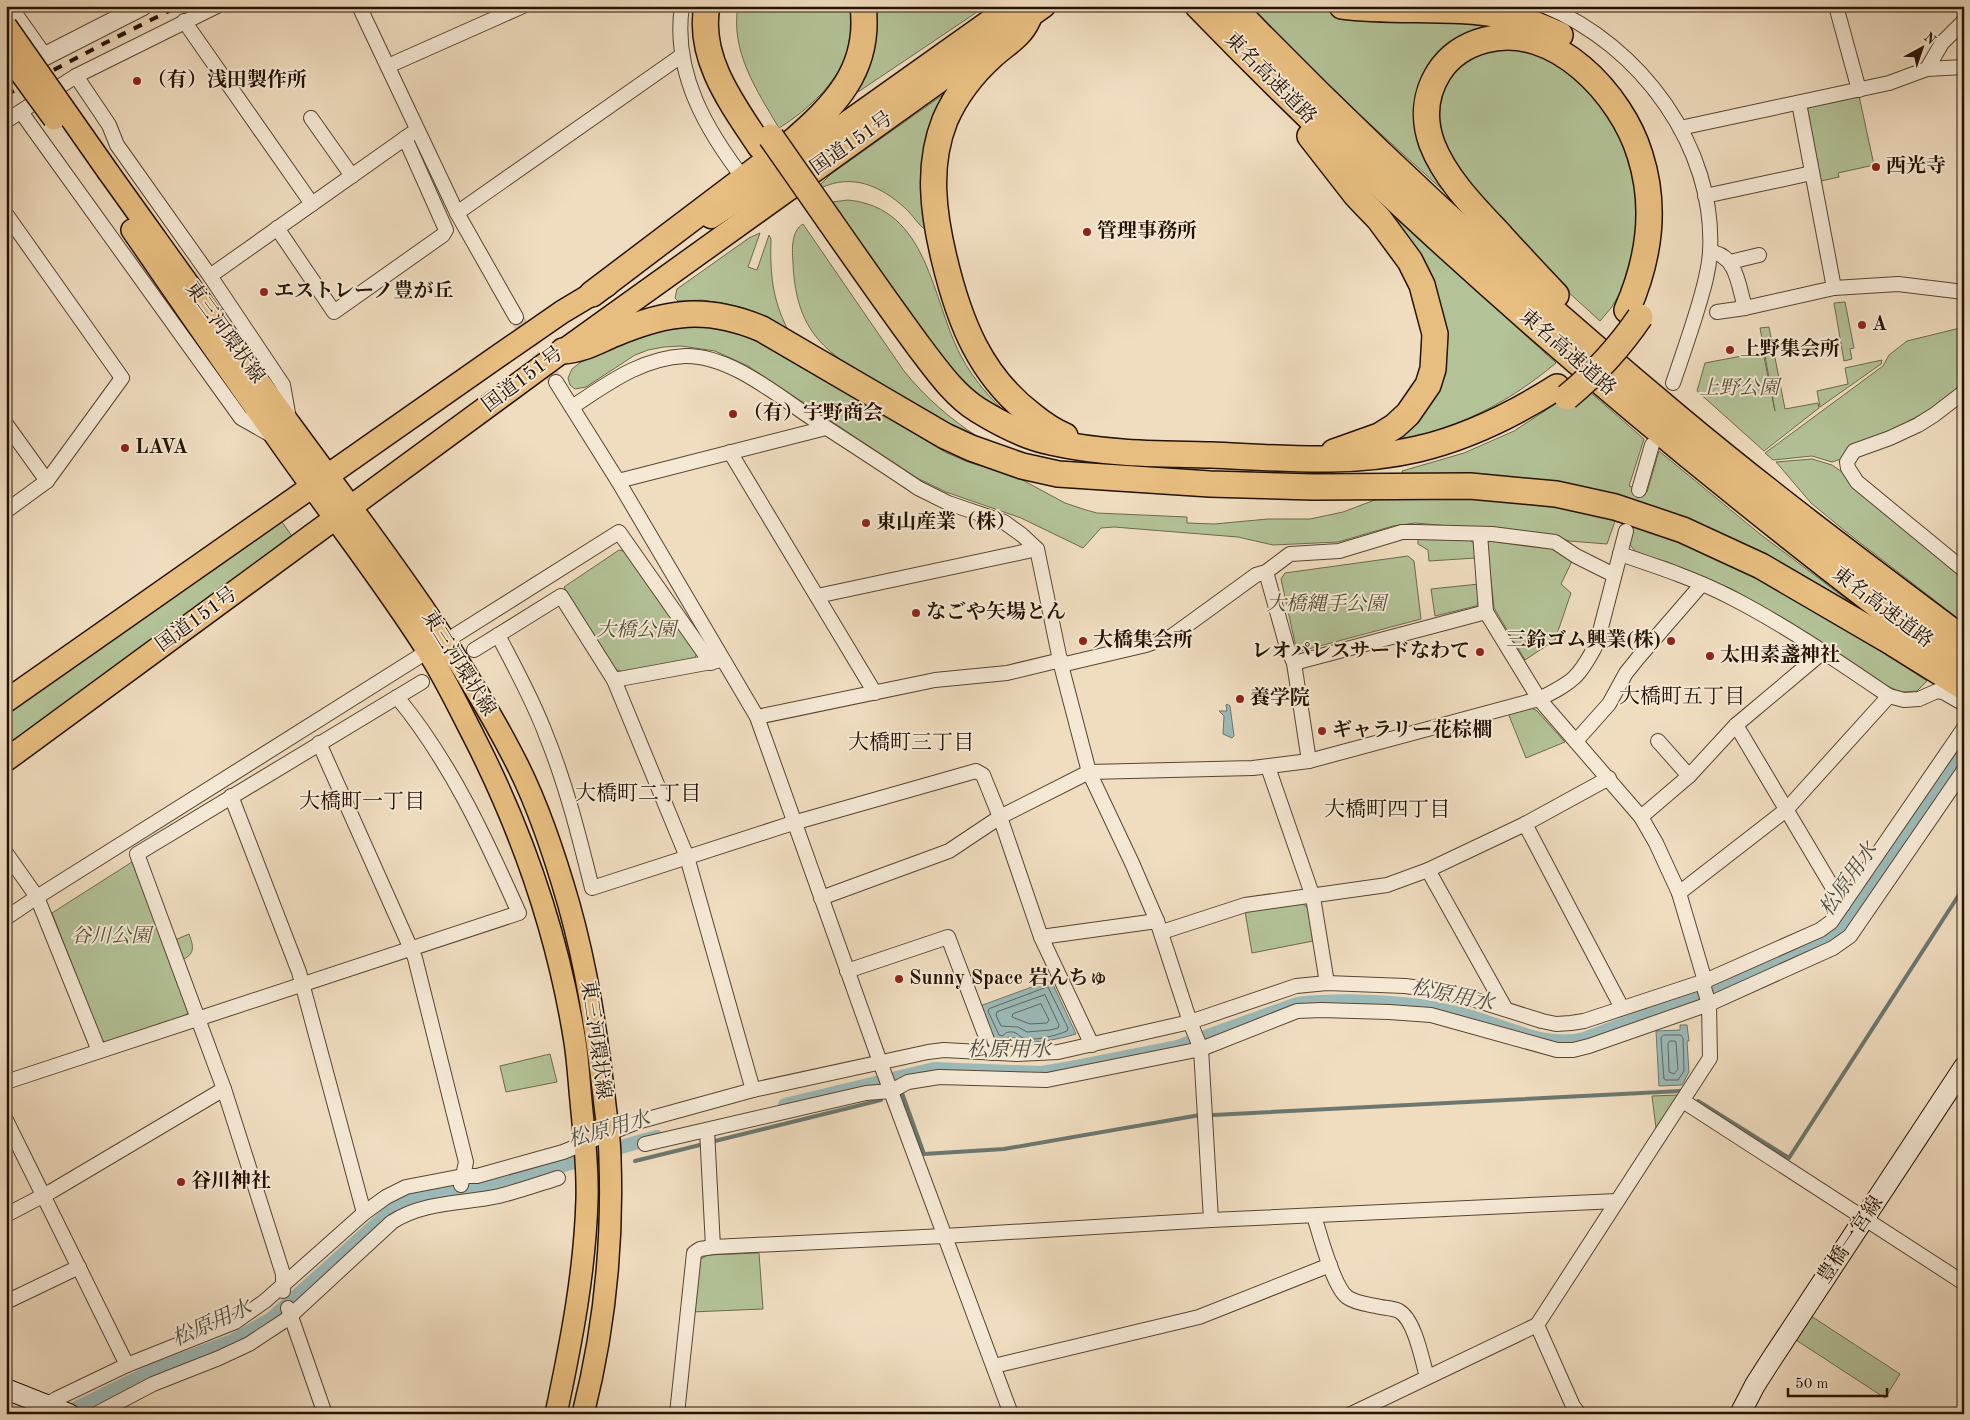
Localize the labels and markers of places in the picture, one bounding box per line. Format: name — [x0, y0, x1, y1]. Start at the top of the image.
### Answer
place label: （有）浅田製作所 — [147, 68, 307, 91]
marker: （有）浅田製作所 — [131, 75, 143, 87]
place label: 西光寺 — [1886, 155, 1946, 177]
marker: 西光寺 — [1870, 161, 1882, 173]
place label: 管理事務所 — [1097, 219, 1197, 242]
marker: 管理事務所 — [1081, 226, 1093, 238]
place label: エストレーノ豊が丘 — [274, 280, 454, 302]
marker: エストレーノ豊が丘 — [258, 286, 270, 298]
place label: A — [1872, 315, 1887, 335]
marker: A — [1856, 319, 1868, 331]
place label: 上野集会所 — [1740, 337, 1840, 360]
marker: 上野集会所 — [1724, 344, 1736, 356]
place label: （有）宇野商会 — [743, 401, 883, 424]
marker: （有）宇野商会 — [727, 408, 739, 420]
place label: LAVA — [135, 438, 188, 458]
marker: LAVA — [119, 442, 131, 454]
place label: 東山産業（株） — [876, 510, 1016, 533]
marker: 東山産業（株） — [860, 517, 872, 529]
place label: なごや矢場とん — [926, 600, 1066, 623]
marker: なごや矢場とん — [910, 607, 922, 619]
place label: 大橋集会所 — [1093, 628, 1193, 651]
place label: 三鈴ゴム興業(株) — [1506, 628, 1661, 651]
marker: 大橋集会所 — [1077, 635, 1089, 647]
marker: 三鈴ゴム興業(株) — [1665, 635, 1677, 647]
place label: レオパレスサードなわて — [1251, 640, 1470, 662]
place label: 太田素盞神社 — [1720, 643, 1840, 666]
marker: レオパレスサードなわて — [1474, 646, 1486, 658]
marker: 太田素盞神社 — [1704, 650, 1716, 662]
place label: 養学院 — [1250, 686, 1310, 709]
marker: 養学院 — [1234, 693, 1246, 705]
place label: ギャラリー花棕櫚 — [1332, 718, 1492, 741]
marker: ギャラリー花棕櫚 — [1316, 725, 1328, 737]
place label: Sunny Space 岩んちゅ — [909, 967, 1109, 989]
marker: Sunny Space 岩んちゅ — [893, 973, 905, 985]
place label: 谷川神社 — [191, 1170, 271, 1192]
marker: 谷川神社 — [175, 1176, 187, 1188]

